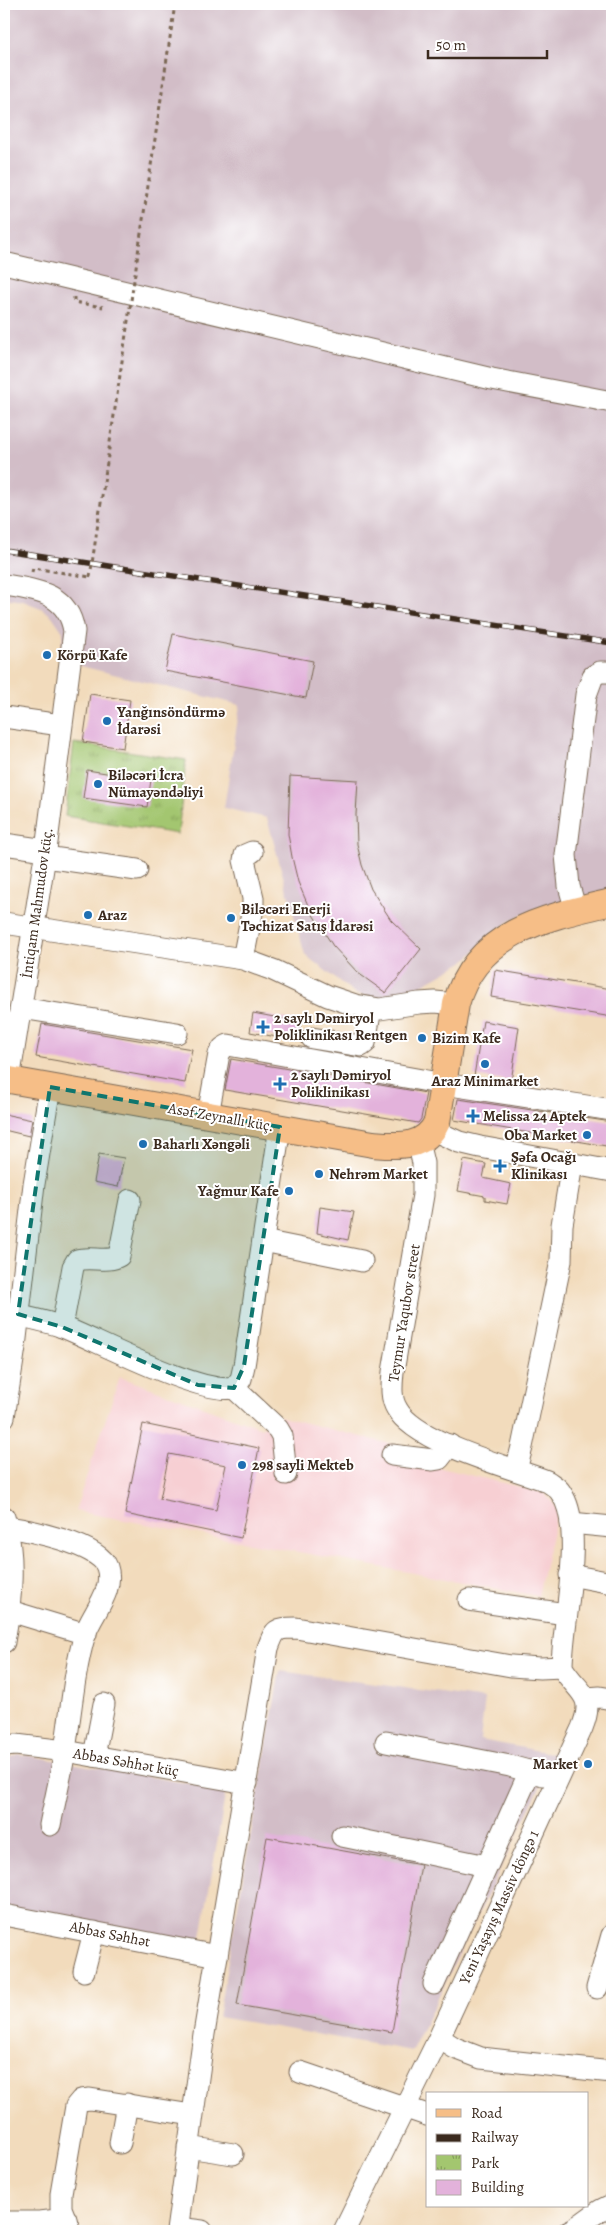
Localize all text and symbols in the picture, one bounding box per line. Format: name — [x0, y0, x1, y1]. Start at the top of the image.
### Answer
scale bar — [428, 28, 547, 60]
text: 50 m — [436, 35, 466, 55]
place label: Körpü Kafe — [57, 645, 128, 665]
marker: Körpü Kafe — [41, 649, 53, 661]
place label: Yanğınsöndürmə İdarəsi — [116, 702, 225, 739]
marker: Yanğınsöndürmə İdarəsi — [101, 715, 113, 727]
place label: Biləcəri İcra Nümayəndəliyi — [108, 765, 204, 802]
marker: Biləcəri İcra Nümayəndəliyi — [92, 778, 104, 790]
street label: İntiqam Mahmudov küç. — [17, 826, 57, 980]
place label: Biləcəri Enerji Təchizat Satış İdarəsi — [241, 899, 374, 936]
place label: Araz — [97, 905, 127, 925]
marker: Araz — [82, 909, 94, 921]
marker: Biləcəri Enerji Təchizat Satış İdarəsi — [225, 912, 237, 924]
place label: 2 saylı Dəmiryol Poliklinikası Rentgen — [274, 1008, 408, 1045]
marker: 2 saylı Dəmiryol Poliklinikası Rentgen — [256, 1020, 270, 1034]
place label: Bizim Kafe — [432, 1028, 501, 1048]
marker: Bizim Kafe — [416, 1032, 428, 1044]
marker: Araz Minimarket — [479, 1058, 491, 1070]
place label: 2 saylı Dəmiryol Poliklinikası — [291, 1065, 391, 1102]
place label: Araz Minimarket — [431, 1071, 538, 1091]
marker: 2 saylı Dəmiryol Poliklinikası — [273, 1077, 287, 1091]
street label: Asəf Zeynallı küç. — [166, 1098, 275, 1136]
place label: Melissa 24 Aptek — [483, 1106, 587, 1126]
marker: Melissa 24 Aptek — [467, 1110, 479, 1122]
place label: Oba Market — [504, 1125, 577, 1145]
marker: Oba Market — [581, 1129, 593, 1141]
place label: Baharlı Xəngəli — [153, 1134, 251, 1154]
marker: Baharlı Xəngəli — [137, 1138, 149, 1150]
place label: Şəfa Ocağı Klinikası — [511, 1147, 577, 1184]
marker: Şəfa Ocağı Klinikası — [493, 1159, 507, 1173]
place label: Nehrəm Market — [329, 1164, 428, 1184]
marker: Nehrəm Market — [313, 1168, 325, 1180]
place label: Yağmur Kafe — [197, 1181, 279, 1201]
marker: Yağmur Kafe — [283, 1185, 295, 1197]
street label: Teymur Yaqubov street — [383, 1243, 425, 1383]
place label: 298 sayli Mekteb — [252, 1455, 354, 1475]
marker: 298 sayli Mekteb — [236, 1459, 248, 1471]
street label: Abbas Səhhət küç — [71, 1743, 180, 1781]
place label: Market — [533, 1754, 578, 1774]
marker: Market — [582, 1758, 594, 1770]
street label: Yeni Yaşayış Massiv döngə 1 — [454, 1827, 544, 1988]
street label: Abbas Səhhət — [67, 1916, 152, 1952]
legend — [426, 2092, 588, 2208]
text: Road — [471, 2103, 503, 2123]
text: Railway — [471, 2127, 519, 2147]
text: Park — [471, 2153, 500, 2173]
text: Building — [471, 2177, 524, 2197]

